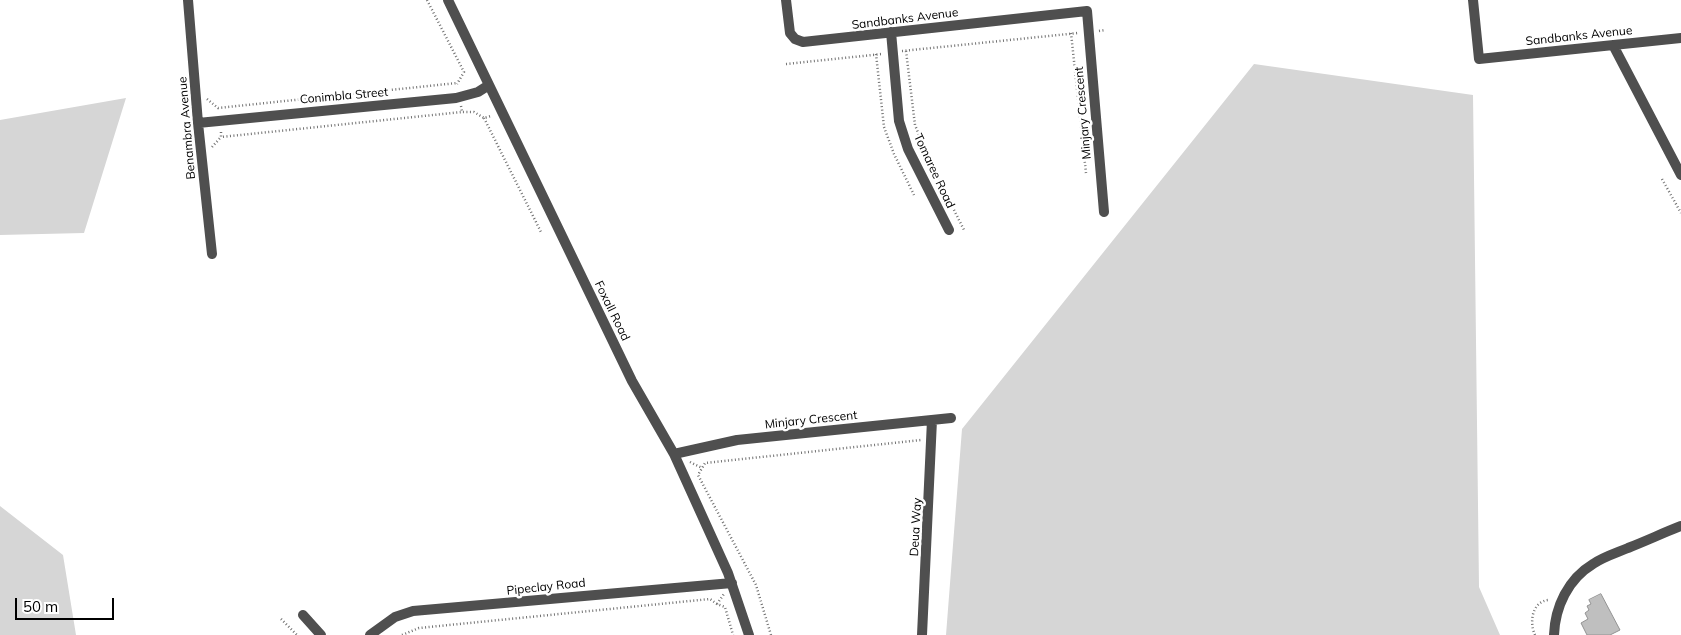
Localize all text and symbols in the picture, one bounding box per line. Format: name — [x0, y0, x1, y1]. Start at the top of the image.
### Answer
street label: Sandbanks Avenue — [851, 5, 959, 33]
street label: Sandbanks Avenue — [1525, 23, 1633, 49]
street label: Minjary Crescent — [1072, 66, 1094, 160]
street label: Benambra Avenue — [175, 76, 199, 180]
street label: Conimbla Street — [299, 85, 389, 107]
street label: Tomaree Road — [910, 131, 958, 211]
street label: Foxall Road — [591, 279, 633, 343]
street label: Minjary Crescent — [764, 408, 858, 432]
street label: Deua Way — [907, 497, 925, 557]
street label: Pipeclay Road — [506, 576, 586, 598]
scale bar — [18, 588, 116, 620]
text: 50 m — [23, 597, 58, 616]

